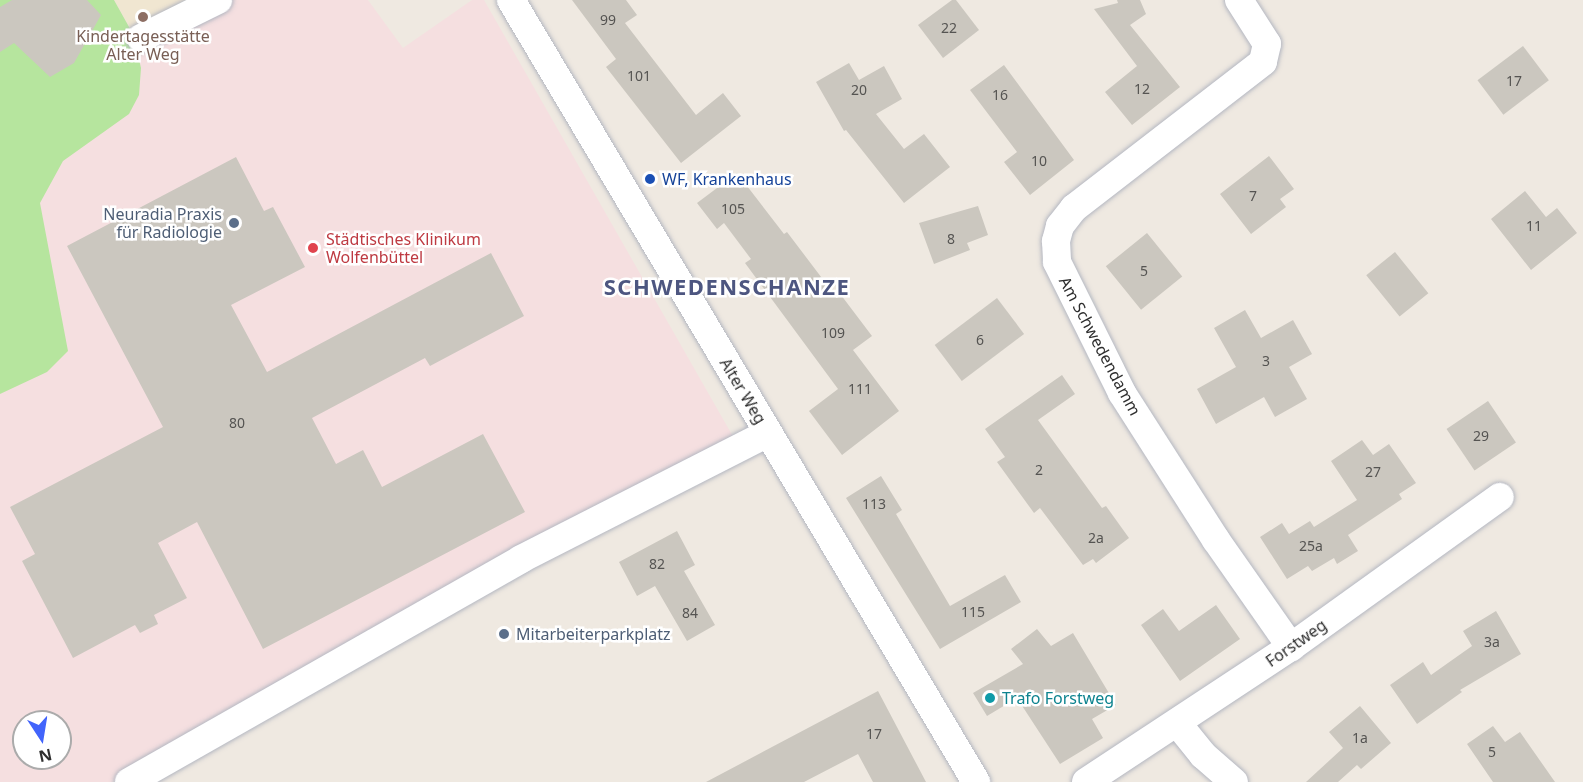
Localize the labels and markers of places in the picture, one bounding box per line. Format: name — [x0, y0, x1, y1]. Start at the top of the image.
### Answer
marker: Kindertagesstätte Alter Weg — [136, 10, 150, 24]
place label: Kindertagesstätte Alter Weg — [76, 26, 210, 64]
place label: WF, Krankenhaus — [662, 169, 792, 189]
marker: WF, Krankenhaus — [643, 172, 657, 186]
place label: Neuradia Praxis für Radiologie — [103, 204, 222, 242]
marker: Neuradia Praxis für Radiologie — [227, 216, 241, 230]
place label: Städtisches Klinikum Wolfenbüttel — [326, 229, 481, 267]
marker: Städtisches Klinikum Wolfenbüttel — [304, 239, 322, 257]
place label: Mitarbeiterparkplatz — [516, 624, 671, 644]
marker: Mitarbeiterparkplatz — [497, 627, 511, 641]
place label: Trafo Forstweg — [1002, 688, 1114, 708]
marker: Trafo Forstweg — [983, 691, 997, 705]

